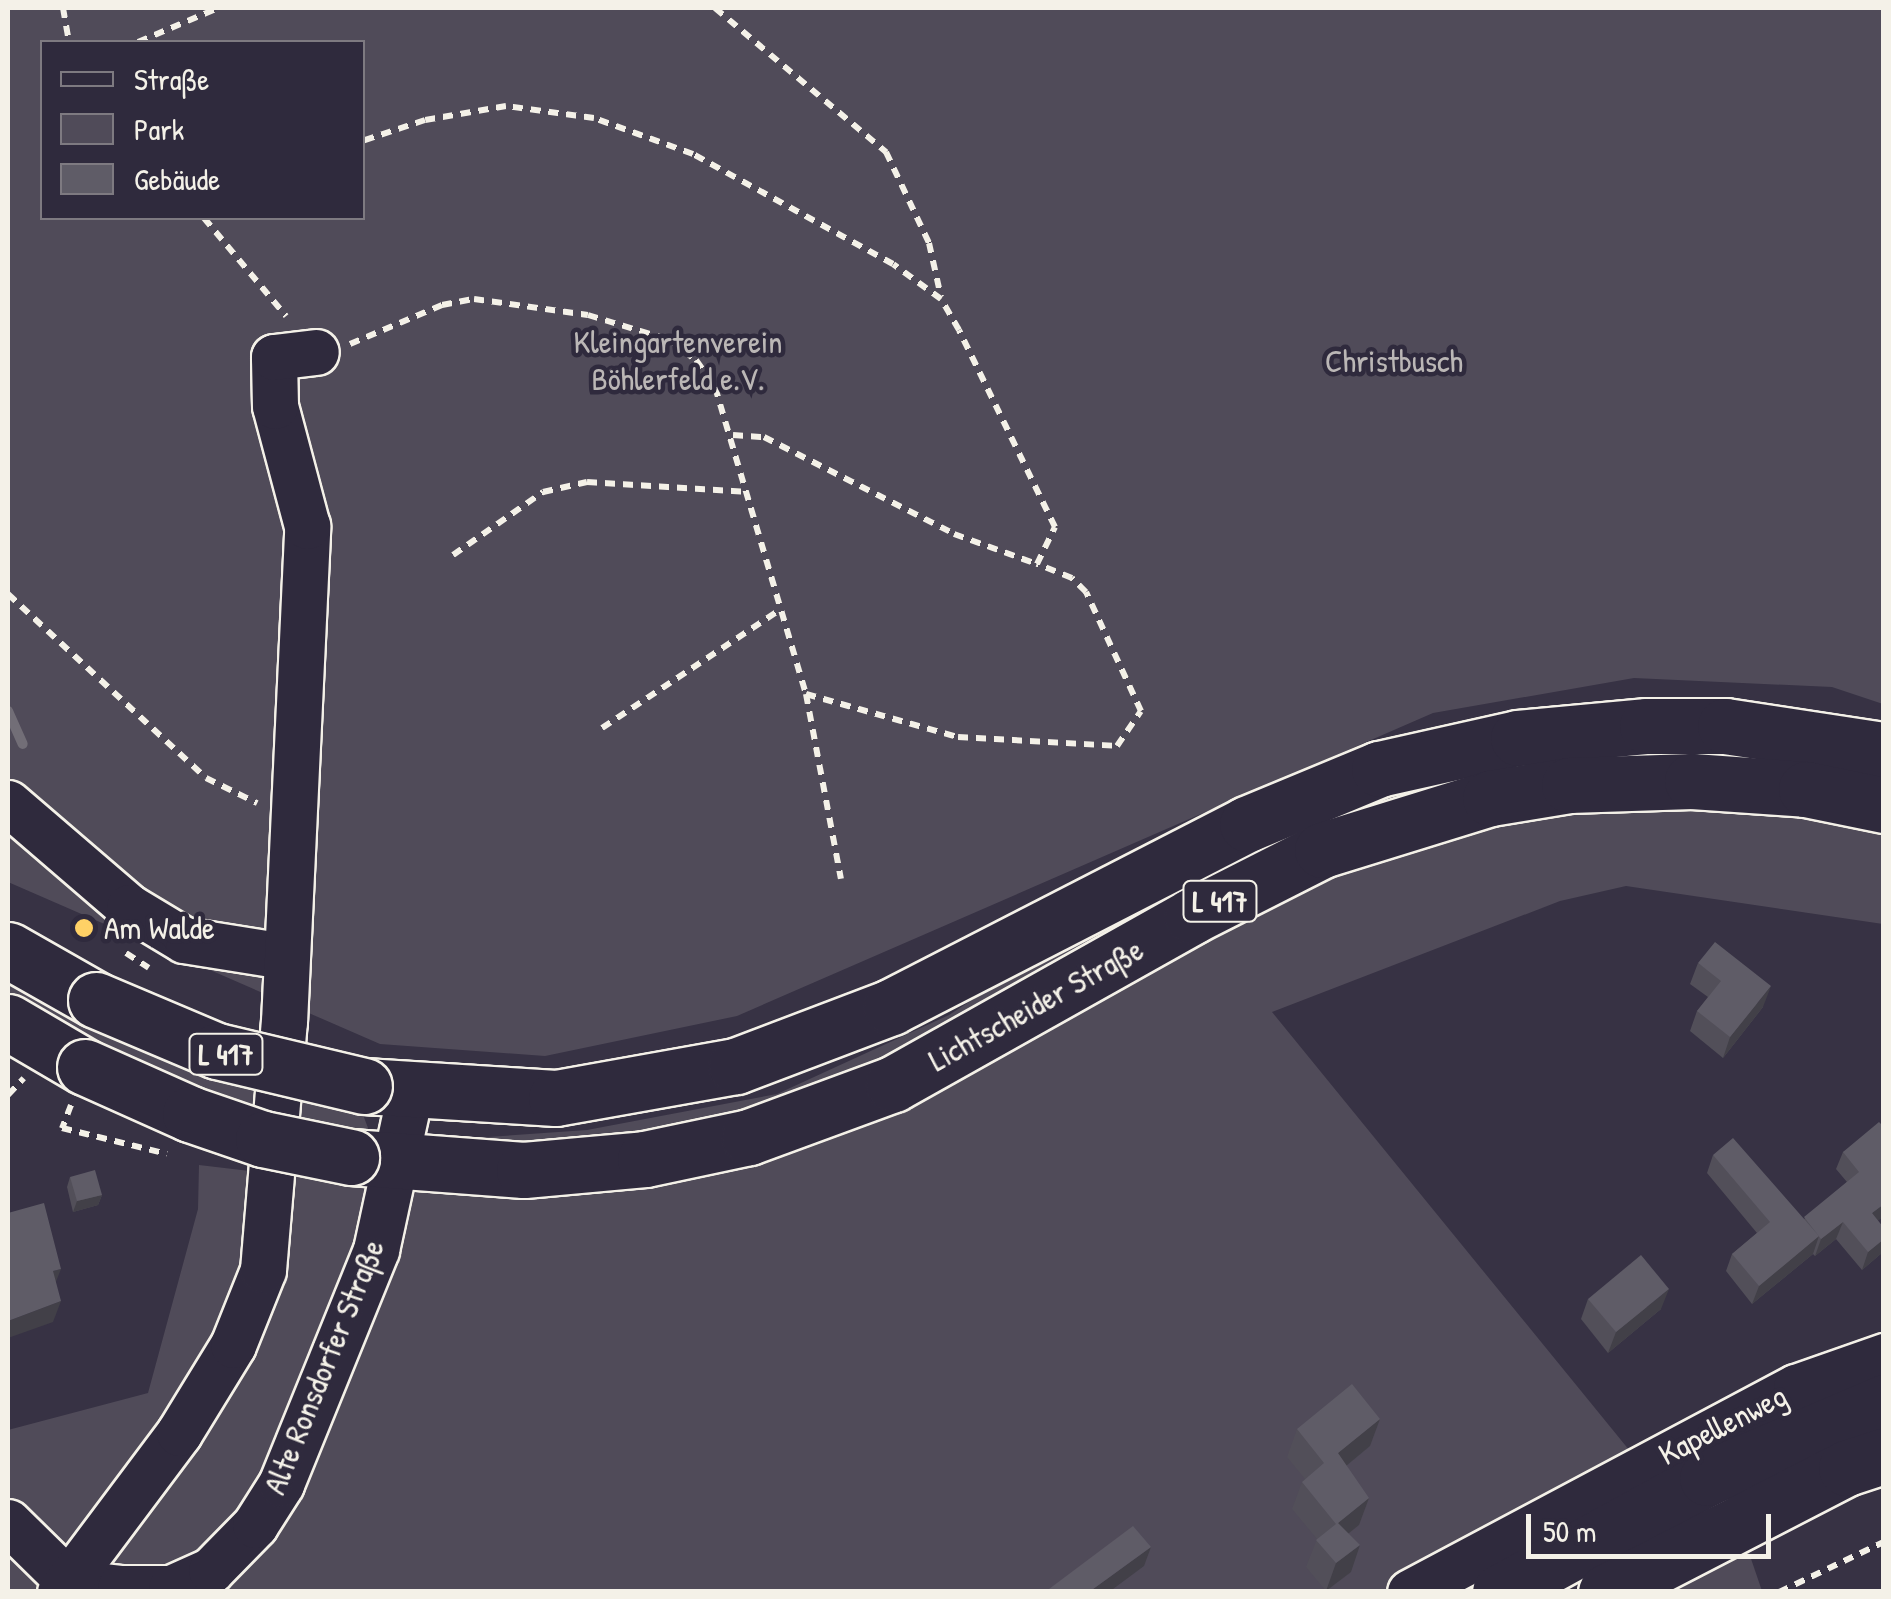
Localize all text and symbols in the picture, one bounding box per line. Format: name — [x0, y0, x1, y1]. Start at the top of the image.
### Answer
legend — [40, 40, 365, 220]
text: Straße — [134, 59, 209, 99]
text: Park — [134, 109, 184, 149]
text: Gebäude — [134, 159, 220, 199]
park label: Kleingartenverein Böhlerfeld e.V. — [573, 324, 783, 399]
park label: Christbusch — [1325, 342, 1463, 380]
road number: L 417 — [1180, 876, 1260, 926]
place label: Am Walde — [104, 909, 215, 947]
marker: Am Walde — [73, 917, 95, 939]
street label: Lichtscheider Straße — [922, 930, 1150, 1080]
road number: L 417 — [186, 1029, 266, 1079]
street label: Alte Ronsdorfer Straße — [255, 1234, 393, 1500]
street label: Kapellenweg — [1653, 1376, 1793, 1474]
scale bar — [1531, 1494, 1776, 1556]
text: 50 m — [1543, 1511, 1596, 1551]

